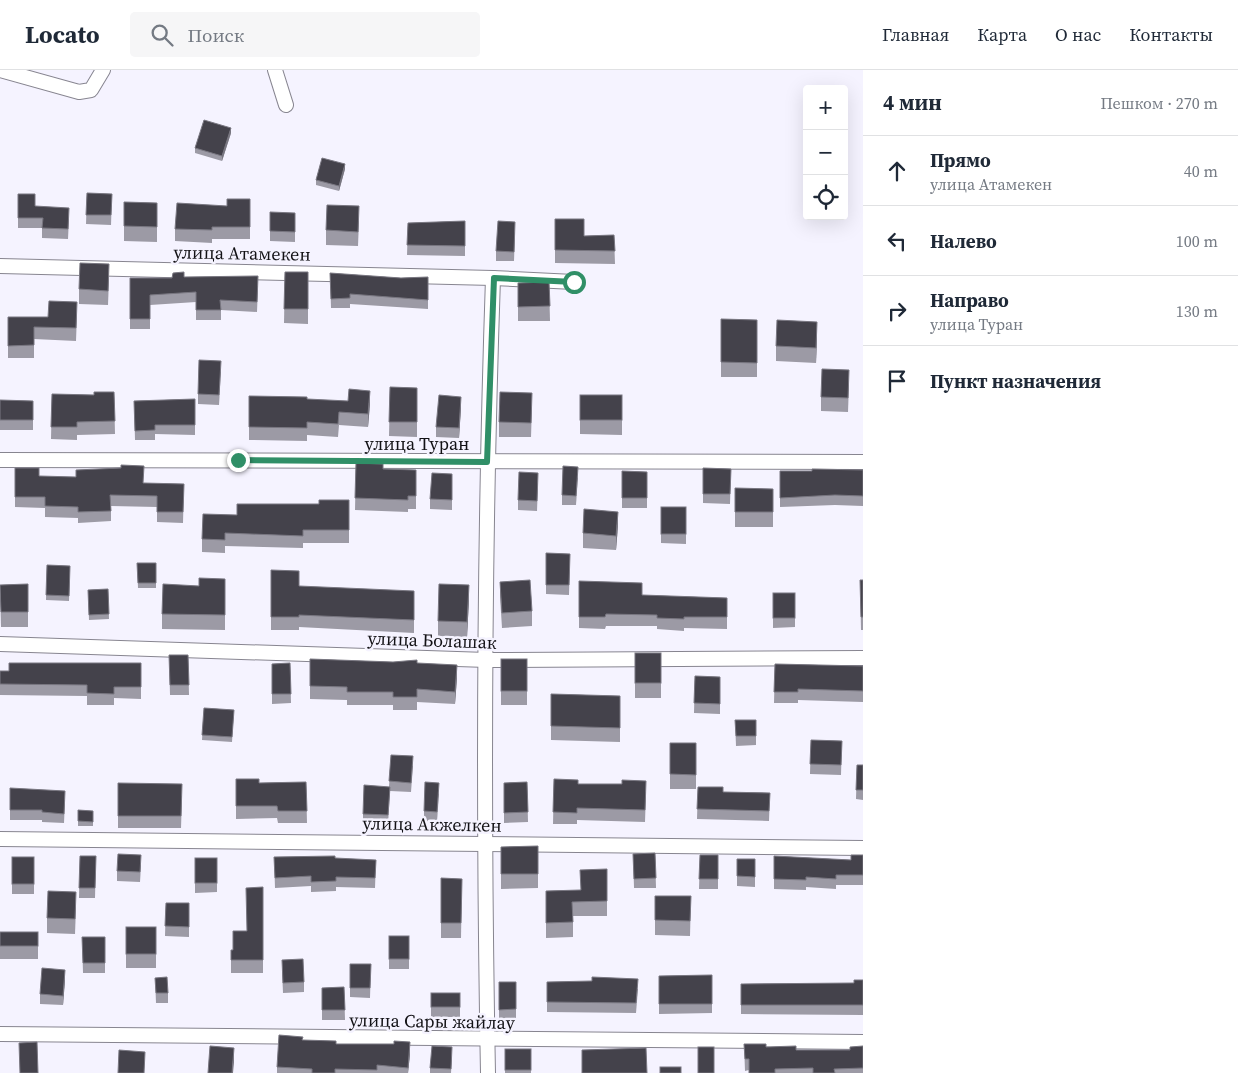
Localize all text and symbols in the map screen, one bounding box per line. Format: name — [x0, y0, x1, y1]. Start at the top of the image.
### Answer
search box — [130, 12, 480, 57]
text: Locato — [25, 18, 100, 51]
icon: search — [148, 21, 176, 49]
text: Поиск — [188, 22, 244, 48]
text: Главная — [882, 22, 949, 47]
text: Карта — [977, 22, 1027, 47]
text: О нас — [1055, 22, 1101, 47]
text: Контакты — [1129, 22, 1213, 47]
map controls — [803, 85, 848, 220]
button: + — [803, 85, 848, 130]
text: 4 мин — [883, 88, 942, 117]
text: Пешком · 270 m — [1100, 92, 1218, 114]
button: − — [803, 130, 848, 175]
text: Прямо — [930, 147, 991, 173]
icon: ahead — [883, 157, 911, 185]
text: 40 m — [1184, 160, 1218, 182]
text: улица Атамекен — [930, 173, 1052, 195]
button: locate — [803, 175, 848, 220]
icon: left — [883, 227, 911, 255]
text: Налево — [930, 228, 997, 254]
text: 100 m — [1176, 230, 1218, 252]
street label: улица Атамекен — [173, 239, 311, 267]
route start — [563, 271, 586, 294]
text: Направо — [930, 287, 1009, 313]
icon: right — [883, 297, 911, 325]
text: 130 m — [1176, 300, 1218, 322]
text: улица Туран — [930, 313, 1023, 335]
icon: arrive — [883, 367, 911, 395]
text: Пункт назначения — [930, 368, 1101, 394]
street label: улица Туран — [365, 431, 469, 456]
route end — [227, 449, 250, 472]
street label: улица Болашак — [367, 625, 497, 655]
street label: улица Акжелкен — [362, 810, 502, 838]
street label: улица Сары жайлау — [349, 1007, 516, 1035]

